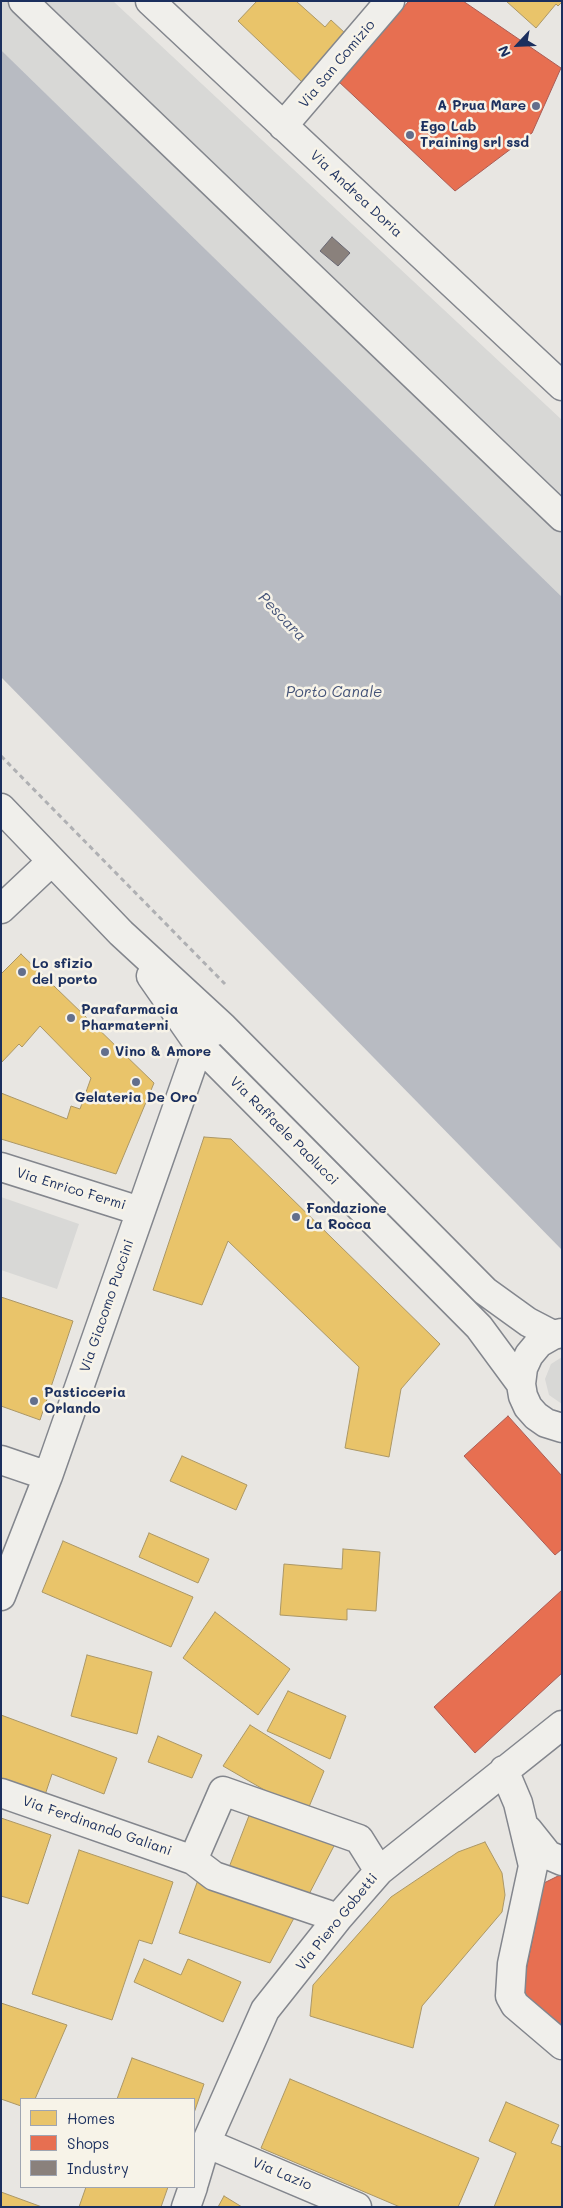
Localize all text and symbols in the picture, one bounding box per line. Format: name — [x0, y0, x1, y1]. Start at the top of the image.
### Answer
street label: Via San Comizio — [295, 17, 379, 111]
north arrow — [493, 20, 543, 70]
text: N — [493, 43, 515, 60]
place label: A Prua Mare — [437, 98, 526, 114]
marker: A Prua Mare — [530, 100, 542, 112]
place label: Ego Lab Training srl ssd — [420, 119, 529, 152]
marker: Ego Lab Training srl ssd — [404, 129, 416, 141]
street label: Via Andrea Doria — [307, 147, 405, 241]
water label: Pescara — [254, 589, 310, 645]
water label: Porto Canale — [286, 683, 382, 701]
place label: Lo sfizio del porto — [32, 956, 97, 989]
marker: Lo sfizio del porto — [16, 966, 28, 978]
place label: Parafarmacia Pharmaterni — [81, 1002, 178, 1034]
marker: Parafarmacia Pharmaterni — [65, 1012, 77, 1024]
place label: Vino & Amore — [115, 1044, 211, 1060]
marker: Vino & Amore — [99, 1046, 111, 1058]
street label: Via Raffaele Paolucci — [226, 1073, 342, 1189]
marker: Gelateria De Oro — [130, 1076, 142, 1088]
place label: Gelateria De Oro — [75, 1090, 197, 1106]
street label: Via Enrico Fermi — [14, 1164, 128, 1214]
place label: Fondazione La Rocca — [306, 1201, 386, 1234]
marker: Fondazione La Rocca — [290, 1211, 302, 1223]
street label: Via Giacomo Puccini — [76, 1237, 138, 1375]
place label: Pasticceria Orlando — [44, 1385, 126, 1418]
marker: Pasticceria Orlando — [28, 1395, 40, 1407]
street label: Via Ferdinando Galiani — [20, 1793, 174, 1859]
street label: Via Piero Gobetti — [293, 1870, 381, 1974]
legend — [20, 2098, 195, 2188]
text: Homes — [67, 2108, 115, 2128]
text: Shops — [67, 2133, 109, 2153]
street label: Via Lazio — [250, 2154, 314, 2194]
text: Industry — [67, 2158, 129, 2178]

